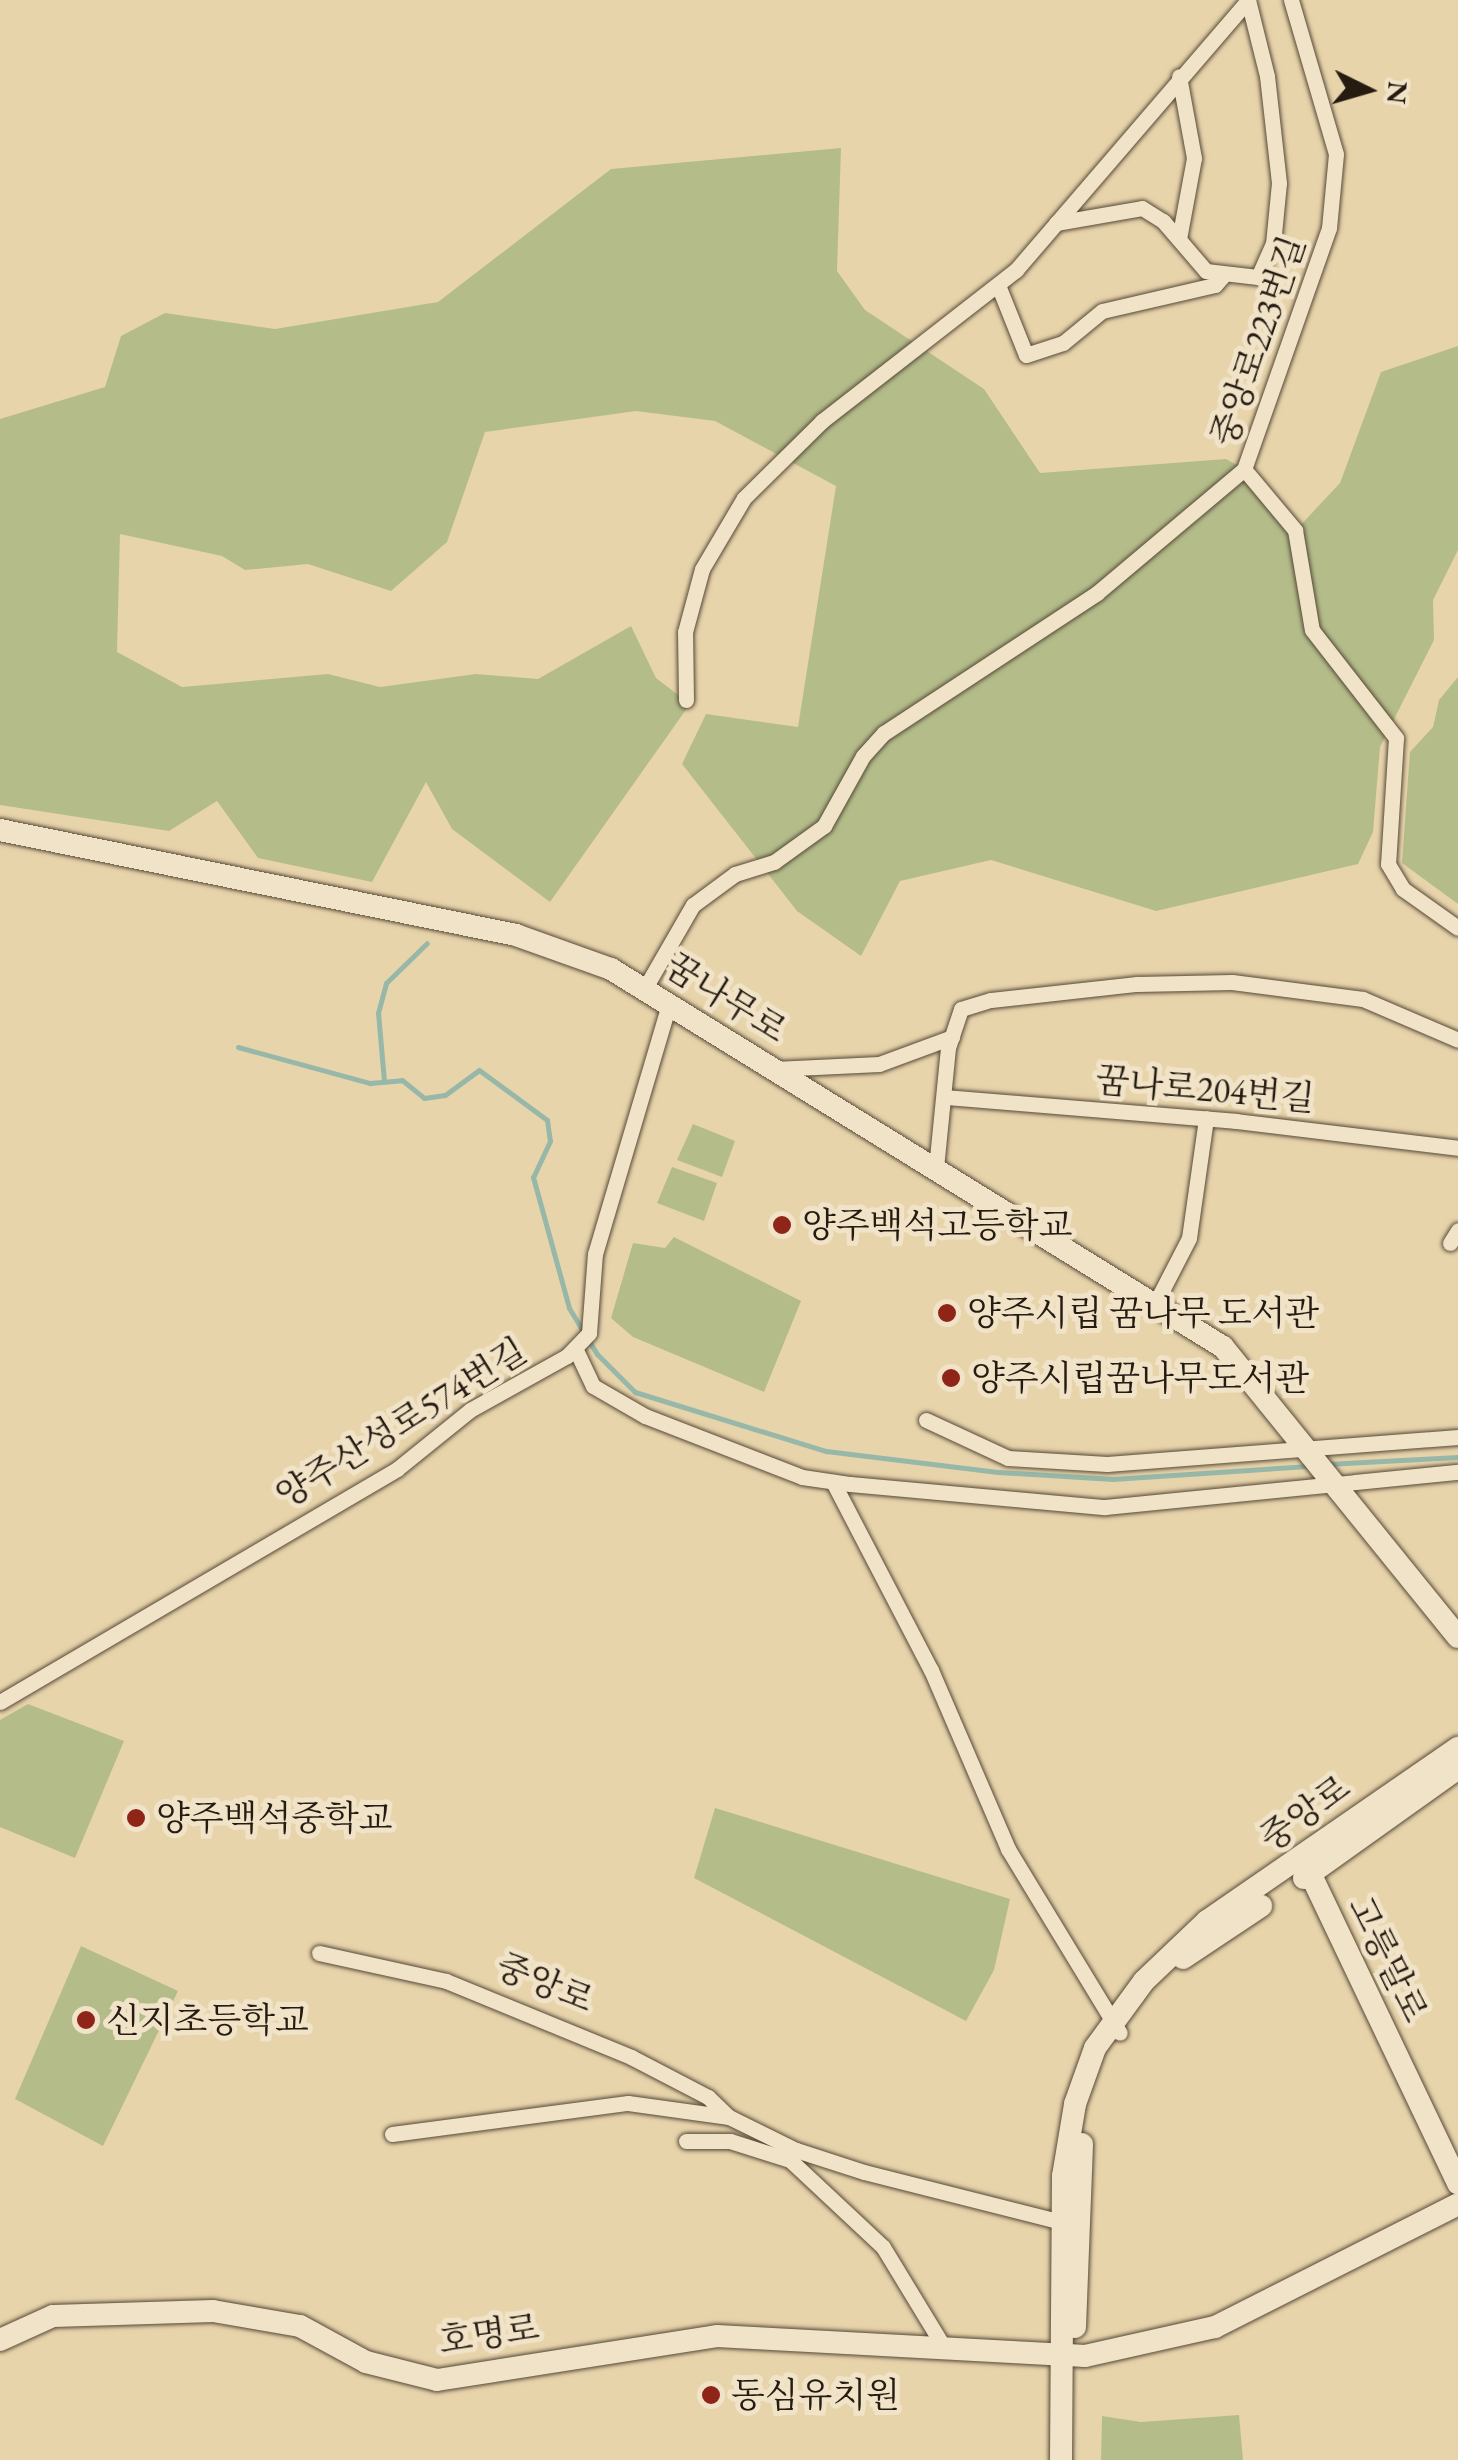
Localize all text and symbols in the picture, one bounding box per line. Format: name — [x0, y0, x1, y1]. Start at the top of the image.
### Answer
north arrow — [1318, 40, 1418, 140]
text: N — [1379, 80, 1417, 105]
street label: 중앙로223번길 — [1202, 230, 1314, 452]
street label: 꿈나무로 — [658, 944, 794, 1052]
street label: 꿈나로204번길 — [1094, 1059, 1316, 1119]
place label: 양주백석고등학교 — [802, 1204, 1072, 1246]
marker: 양주백석고등학교 — [771, 1214, 793, 1236]
place label: 양주시립 꿈나무 도서관 — [967, 1292, 1319, 1334]
marker: 양주시립 꿈나무 도서관 — [936, 1302, 958, 1324]
street label: 양주산성로574번길 — [268, 1329, 534, 1517]
place label: 양주시립꿈나무도서관 — [971, 1357, 1309, 1399]
marker: 양주시립꿈나무도서관 — [940, 1367, 962, 1389]
street label: 중앙로 — [1252, 1766, 1358, 1860]
place label: 양주백석중학교 — [156, 1797, 393, 1839]
marker: 양주백석중학교 — [125, 1807, 147, 1829]
street label: 고릉말로 — [1339, 1889, 1437, 2029]
street label: 중앙로 — [490, 1945, 600, 2021]
place label: 신지초등학교 — [106, 1999, 309, 2041]
marker: 신지초등학교 — [75, 2009, 97, 2031]
street label: 호명로 — [436, 2306, 542, 2362]
place label: 동심유치원 — [731, 2374, 900, 2416]
marker: 동심유치원 — [700, 2384, 722, 2406]

